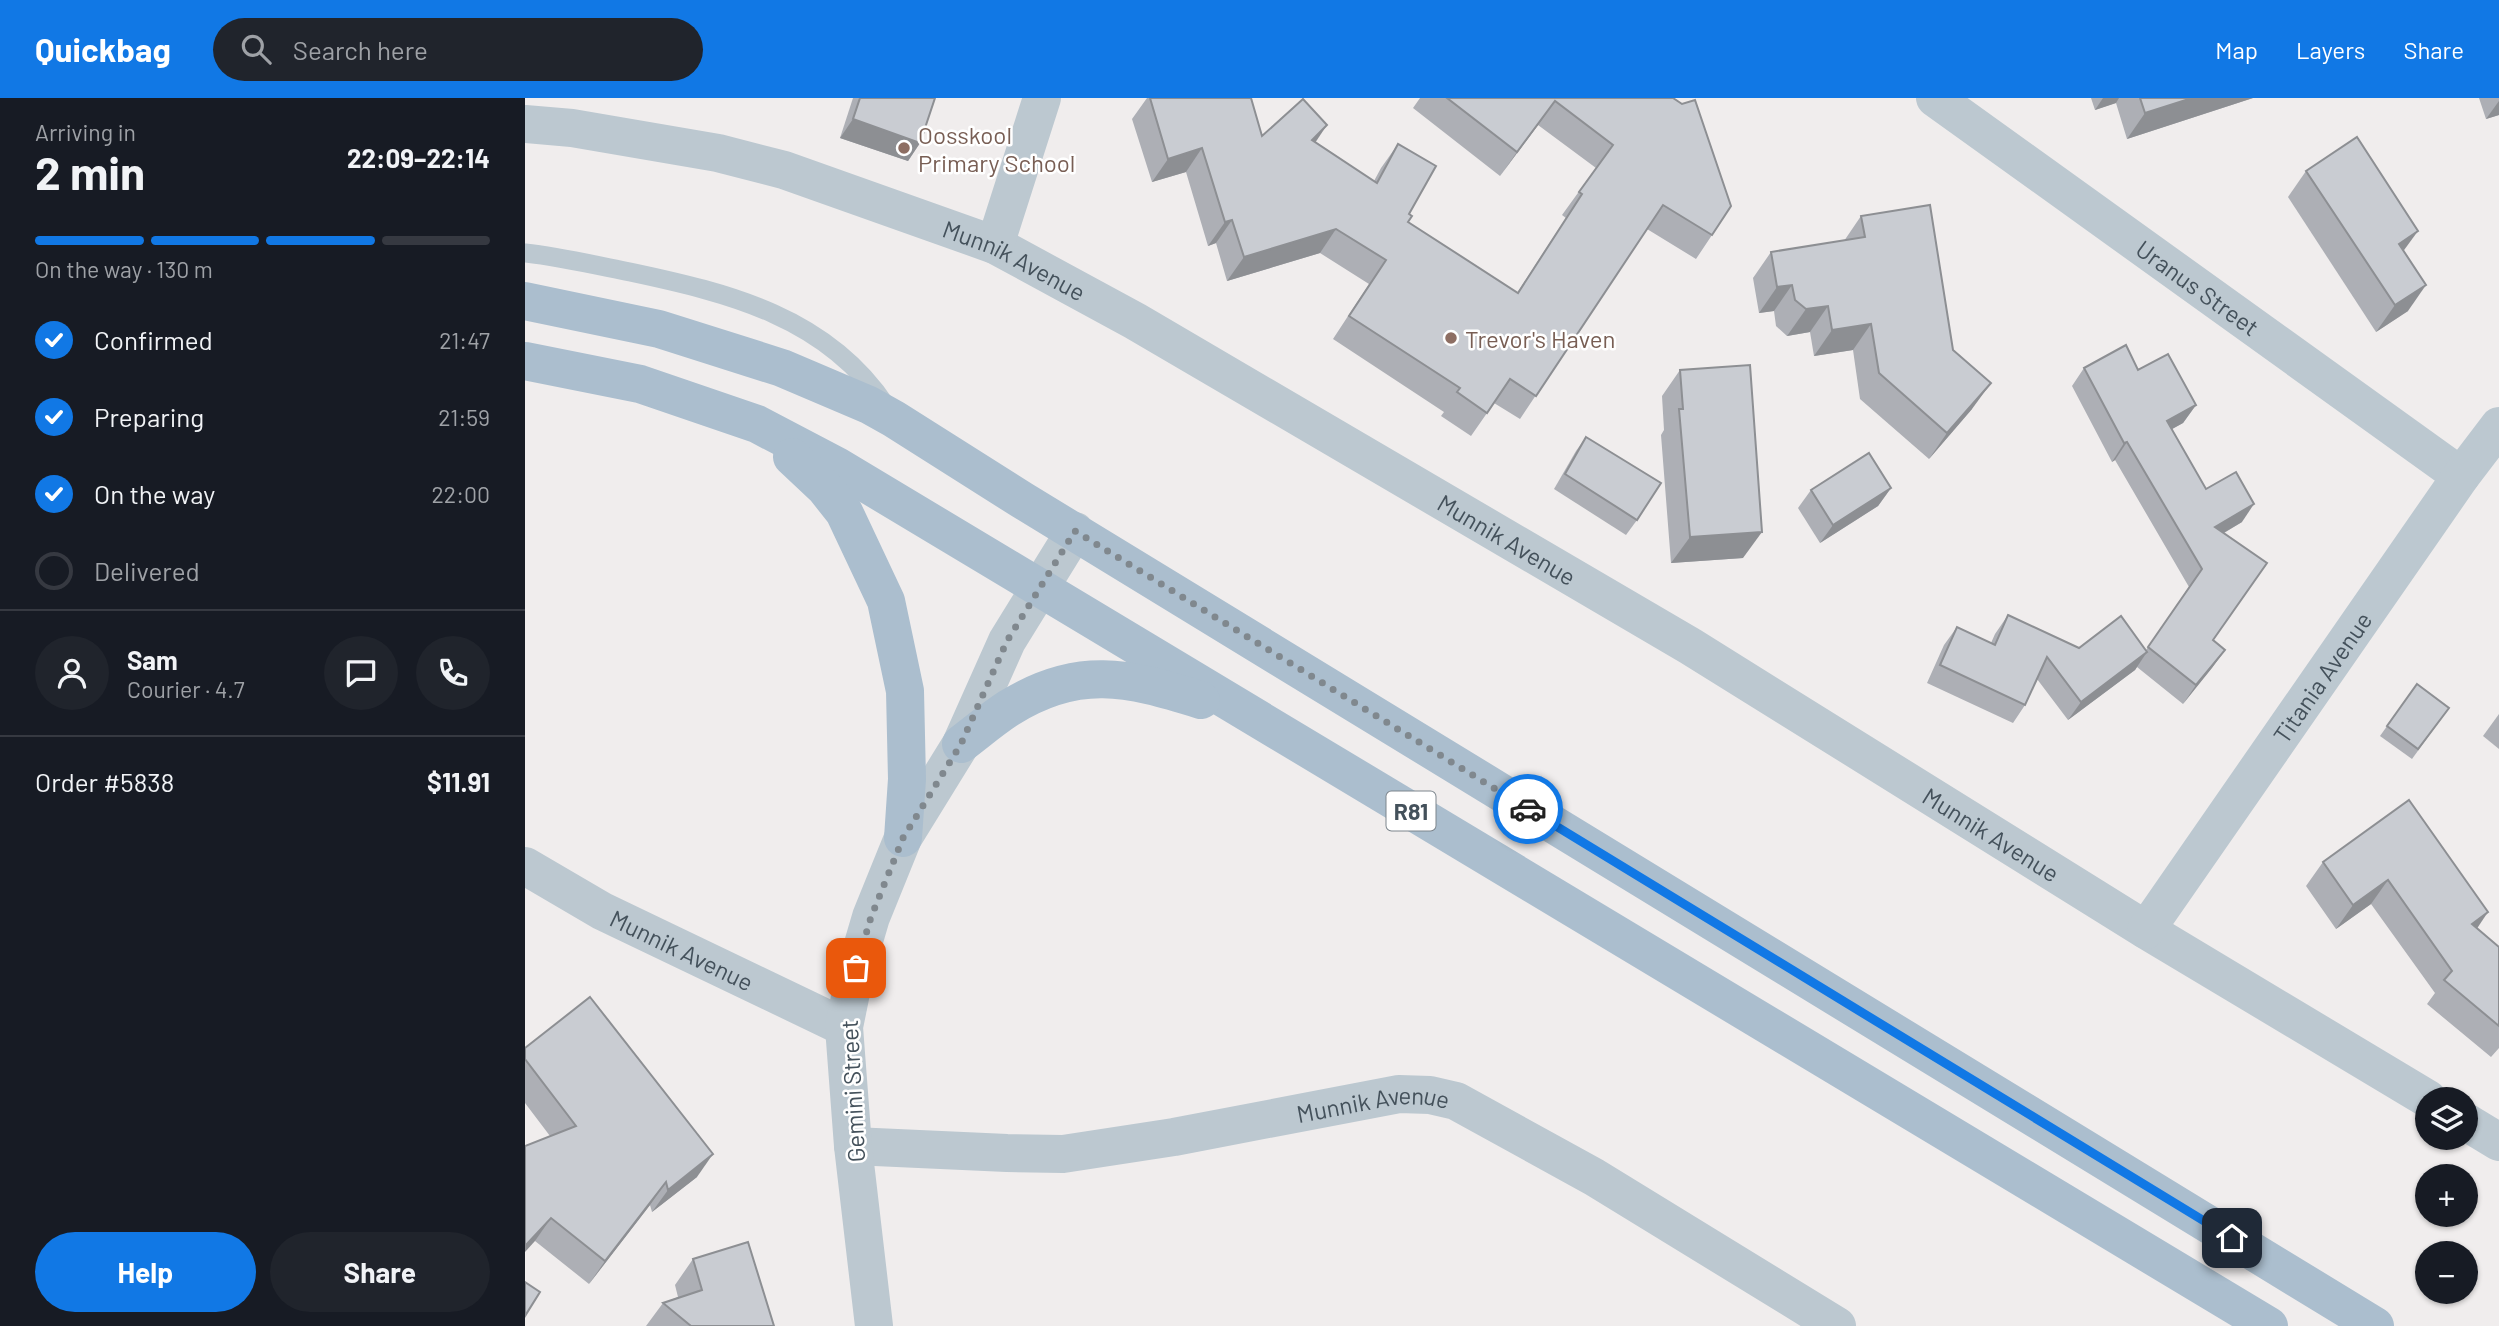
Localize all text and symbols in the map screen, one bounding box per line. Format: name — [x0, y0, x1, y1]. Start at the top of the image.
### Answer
search box — [213, 18, 703, 81]
text: Quickbag — [35, 29, 171, 69]
icon: search — [237, 30, 275, 68]
text: Search here — [293, 34, 428, 65]
text: Map — [2215, 35, 2258, 64]
text: Layers — [2296, 35, 2365, 64]
text: Share — [2403, 35, 2464, 64]
text: Arriving in — [35, 118, 136, 146]
place label: Oosskool Primary School — [918, 120, 1075, 177]
marker: Oosskool Primary School — [896, 140, 912, 156]
text: 22:09–22:14 — [347, 142, 490, 173]
text: 2 min — [35, 144, 145, 199]
street label: Munnik Avenue — [939, 213, 1091, 306]
street label: Uranus Street — [2131, 233, 2265, 341]
text: On the way · 130 m — [35, 255, 213, 283]
icon: check — [35, 321, 73, 359]
text: Confirmed — [94, 324, 213, 355]
place label: Trevor's Haven — [1465, 324, 1615, 353]
text: 21:47 — [439, 326, 490, 354]
marker: Trevor's Haven — [1443, 330, 1459, 346]
icon: check — [35, 398, 73, 436]
text: Preparing — [94, 401, 204, 432]
text: 21:59 — [438, 403, 490, 431]
icon: check — [35, 475, 73, 513]
text: On the way — [94, 478, 215, 509]
text: 22:00 — [432, 480, 490, 508]
street label: Munnik Avenue — [1433, 487, 1581, 591]
text: Delivered — [94, 555, 200, 586]
street label: Titania Avenue — [2266, 606, 2377, 748]
button: person — [35, 636, 109, 710]
button: chat — [324, 636, 398, 710]
button: phone — [416, 636, 490, 710]
text: Sam — [127, 644, 178, 675]
text: Courier · 4.7 — [127, 675, 245, 703]
text: Order #5838 — [35, 766, 174, 797]
text: $11.91 — [427, 766, 490, 797]
courier — [1493, 774, 1563, 844]
street label: Munnik Avenue — [1918, 780, 2065, 887]
icon: car — [1509, 790, 1547, 828]
road number: R81 — [1387, 792, 1435, 831]
street label: Munnik Avenue — [606, 903, 758, 996]
pin — [826, 938, 886, 998]
icon: bag — [837, 949, 875, 987]
street label: Gemini Street — [834, 1019, 870, 1163]
street label: Munnik Avenue — [1294, 1079, 1453, 1128]
map controls — [2415, 1087, 2478, 1304]
button: layers — [2415, 1087, 2478, 1150]
button: + — [2415, 1164, 2478, 1227]
pin — [2202, 1208, 2262, 1268]
icon: home — [2213, 1219, 2251, 1257]
button: Help — [35, 1232, 256, 1312]
button: Share — [270, 1232, 490, 1312]
button: − — [2415, 1241, 2478, 1304]

